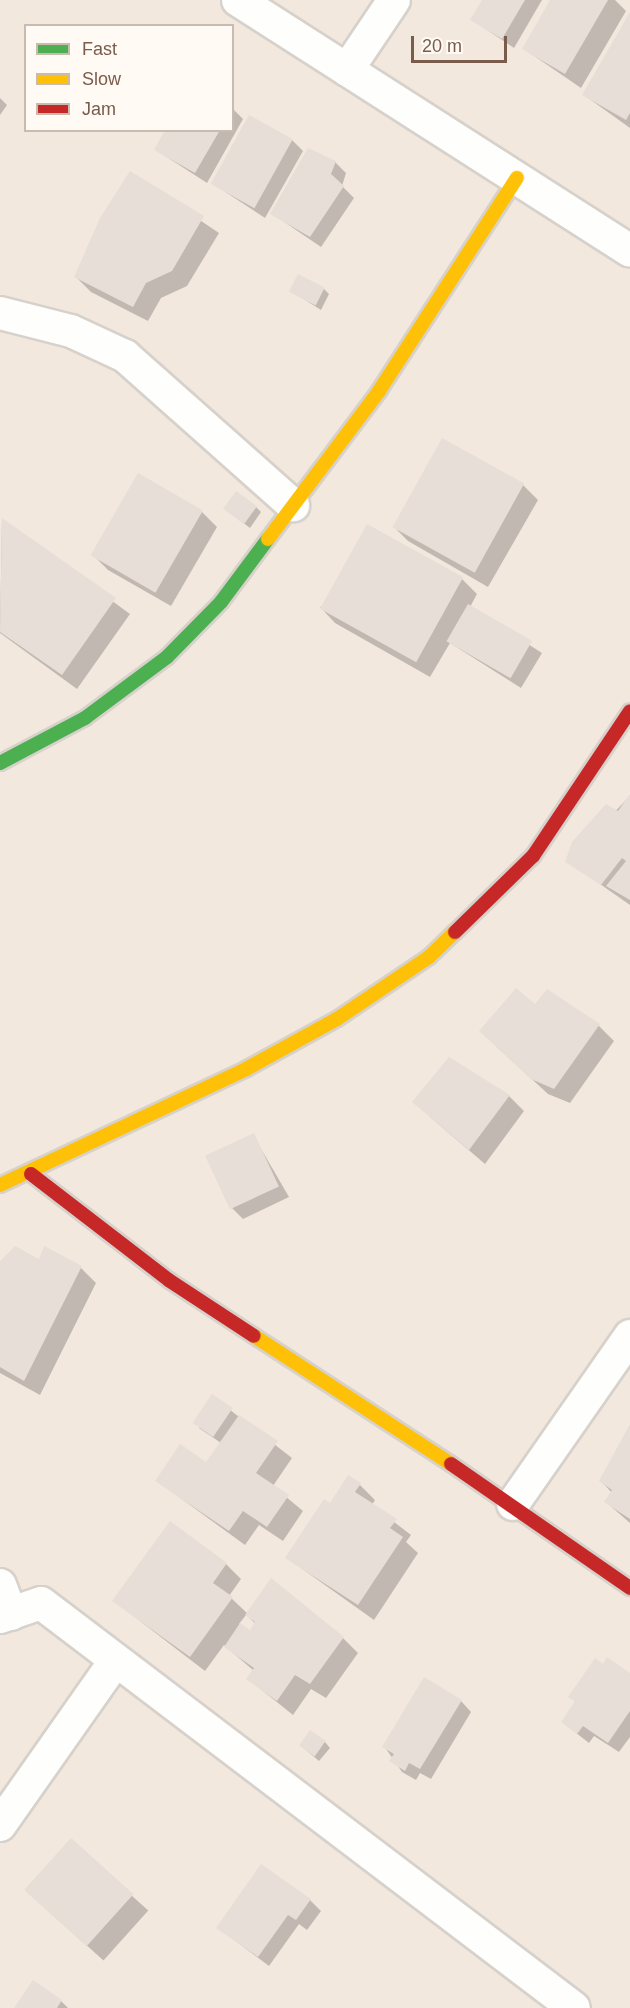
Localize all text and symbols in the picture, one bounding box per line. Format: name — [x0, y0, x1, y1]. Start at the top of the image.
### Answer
legend — [24, 24, 234, 132]
scale bar — [414, 24, 510, 62]
text: 20 m — [422, 36, 462, 56]
text: Fast — [82, 39, 117, 59]
text: Slow — [82, 69, 121, 89]
text: Jam — [82, 99, 116, 119]

